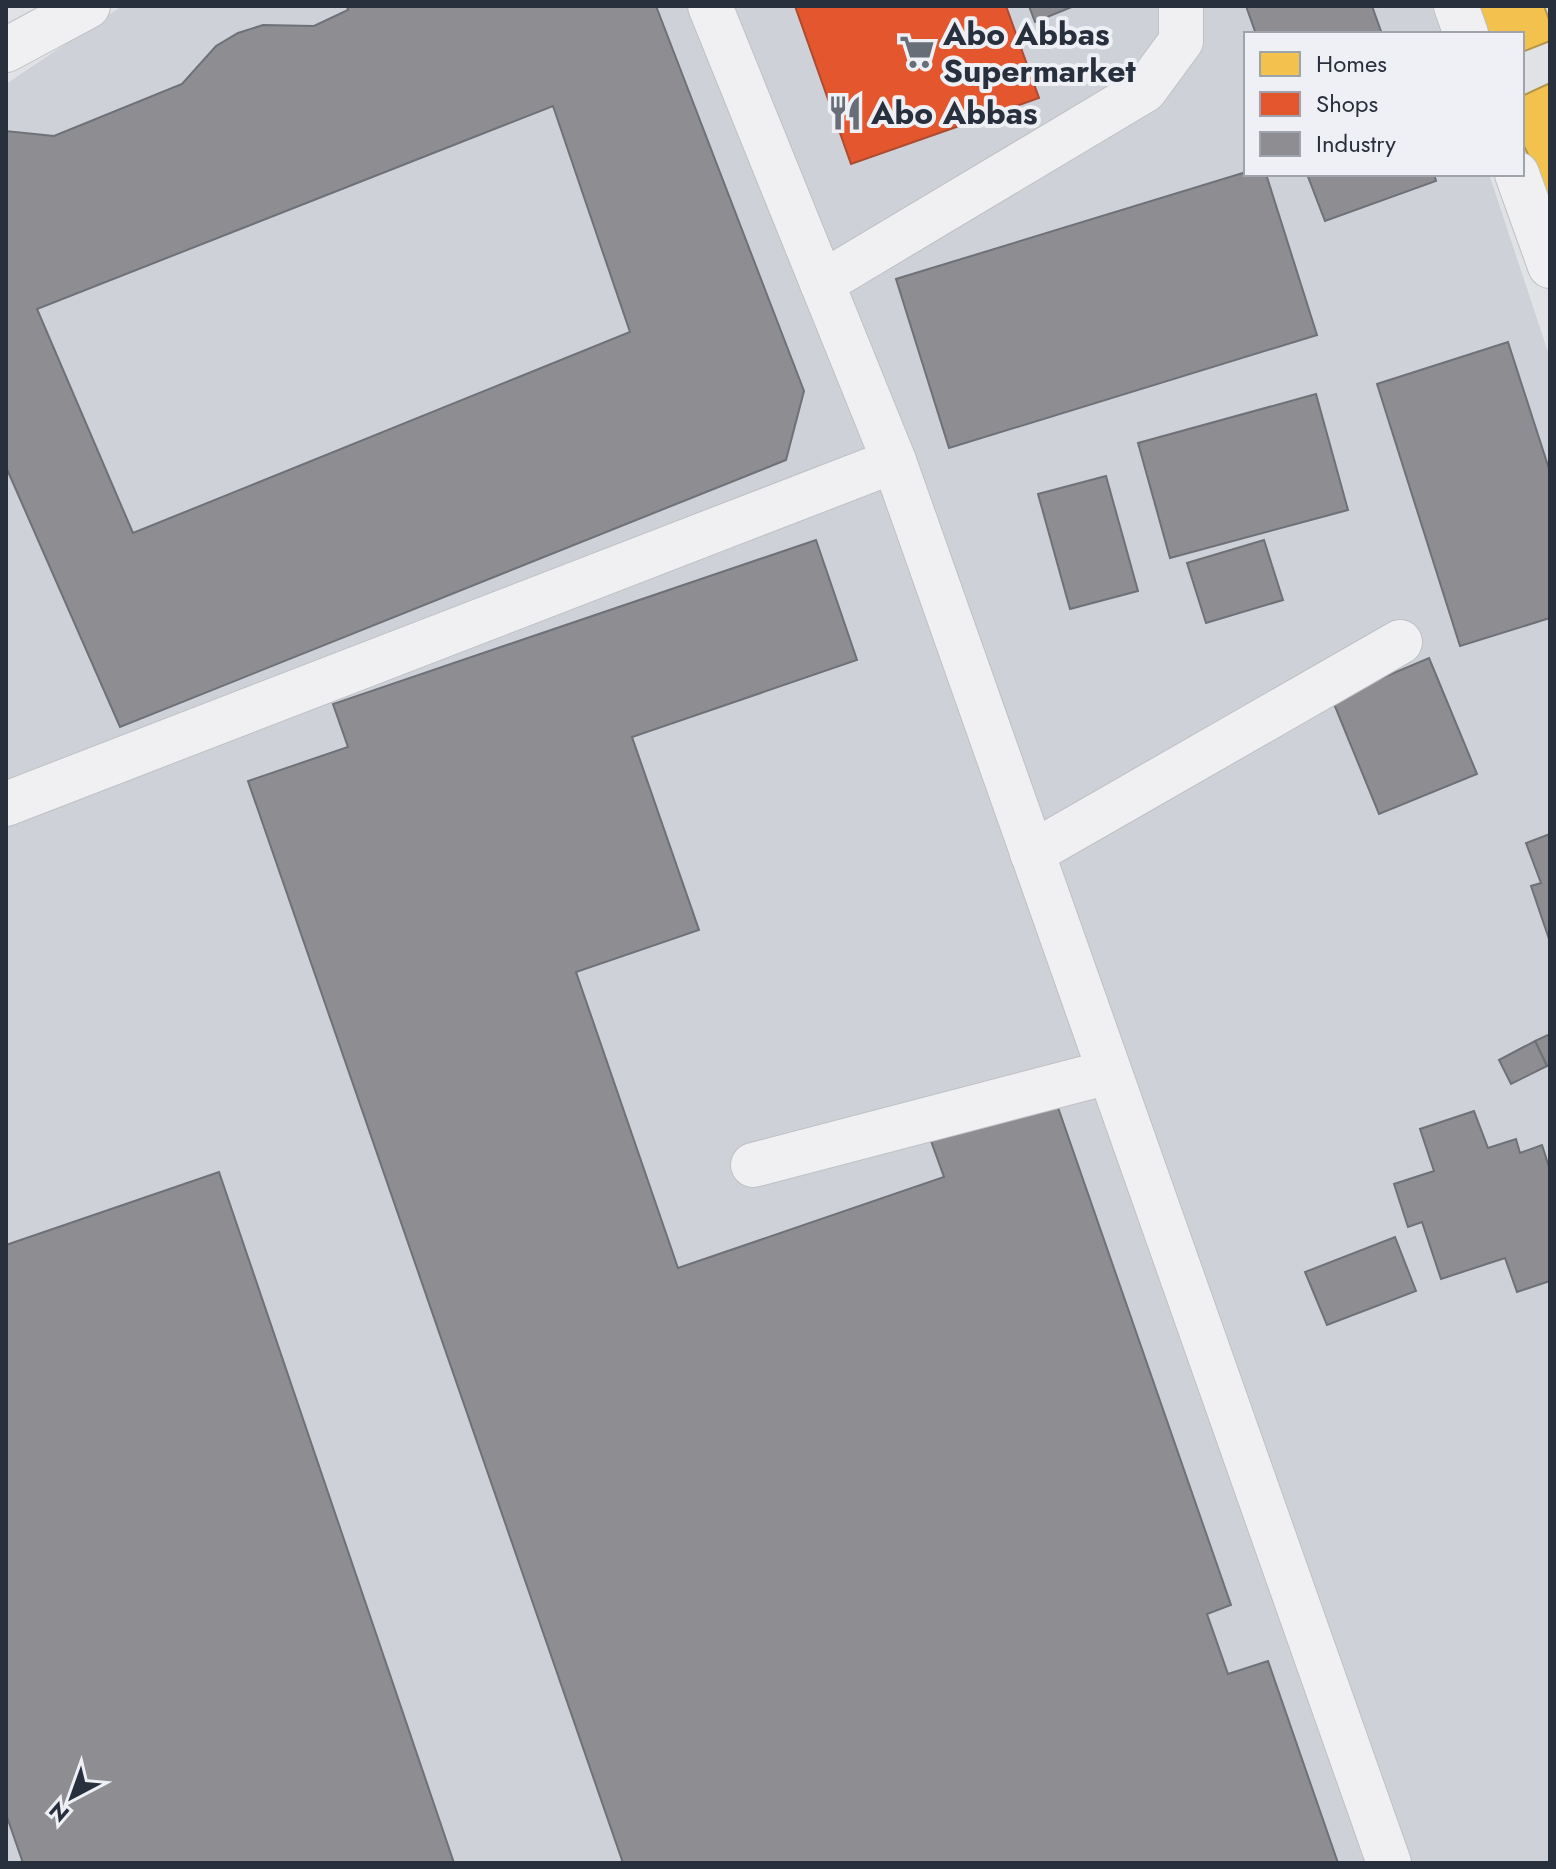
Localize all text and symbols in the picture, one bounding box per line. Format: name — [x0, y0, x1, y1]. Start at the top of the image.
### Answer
place label: Abo Abbas Supermarket — [942, 11, 1137, 94]
legend — [1244, 32, 1524, 176]
supermarket icon: Abo Abbas Supermarket — [898, 33, 936, 71]
text: Homes — [1316, 46, 1387, 81]
text: Shops — [1316, 86, 1378, 121]
place label: Abo Abbas — [870, 90, 1038, 136]
restaurant icon: Abo Abbas — [826, 94, 864, 132]
text: Industry — [1316, 126, 1396, 161]
north arrow — [32, 1757, 112, 1837]
text: N — [42, 1794, 76, 1830]

